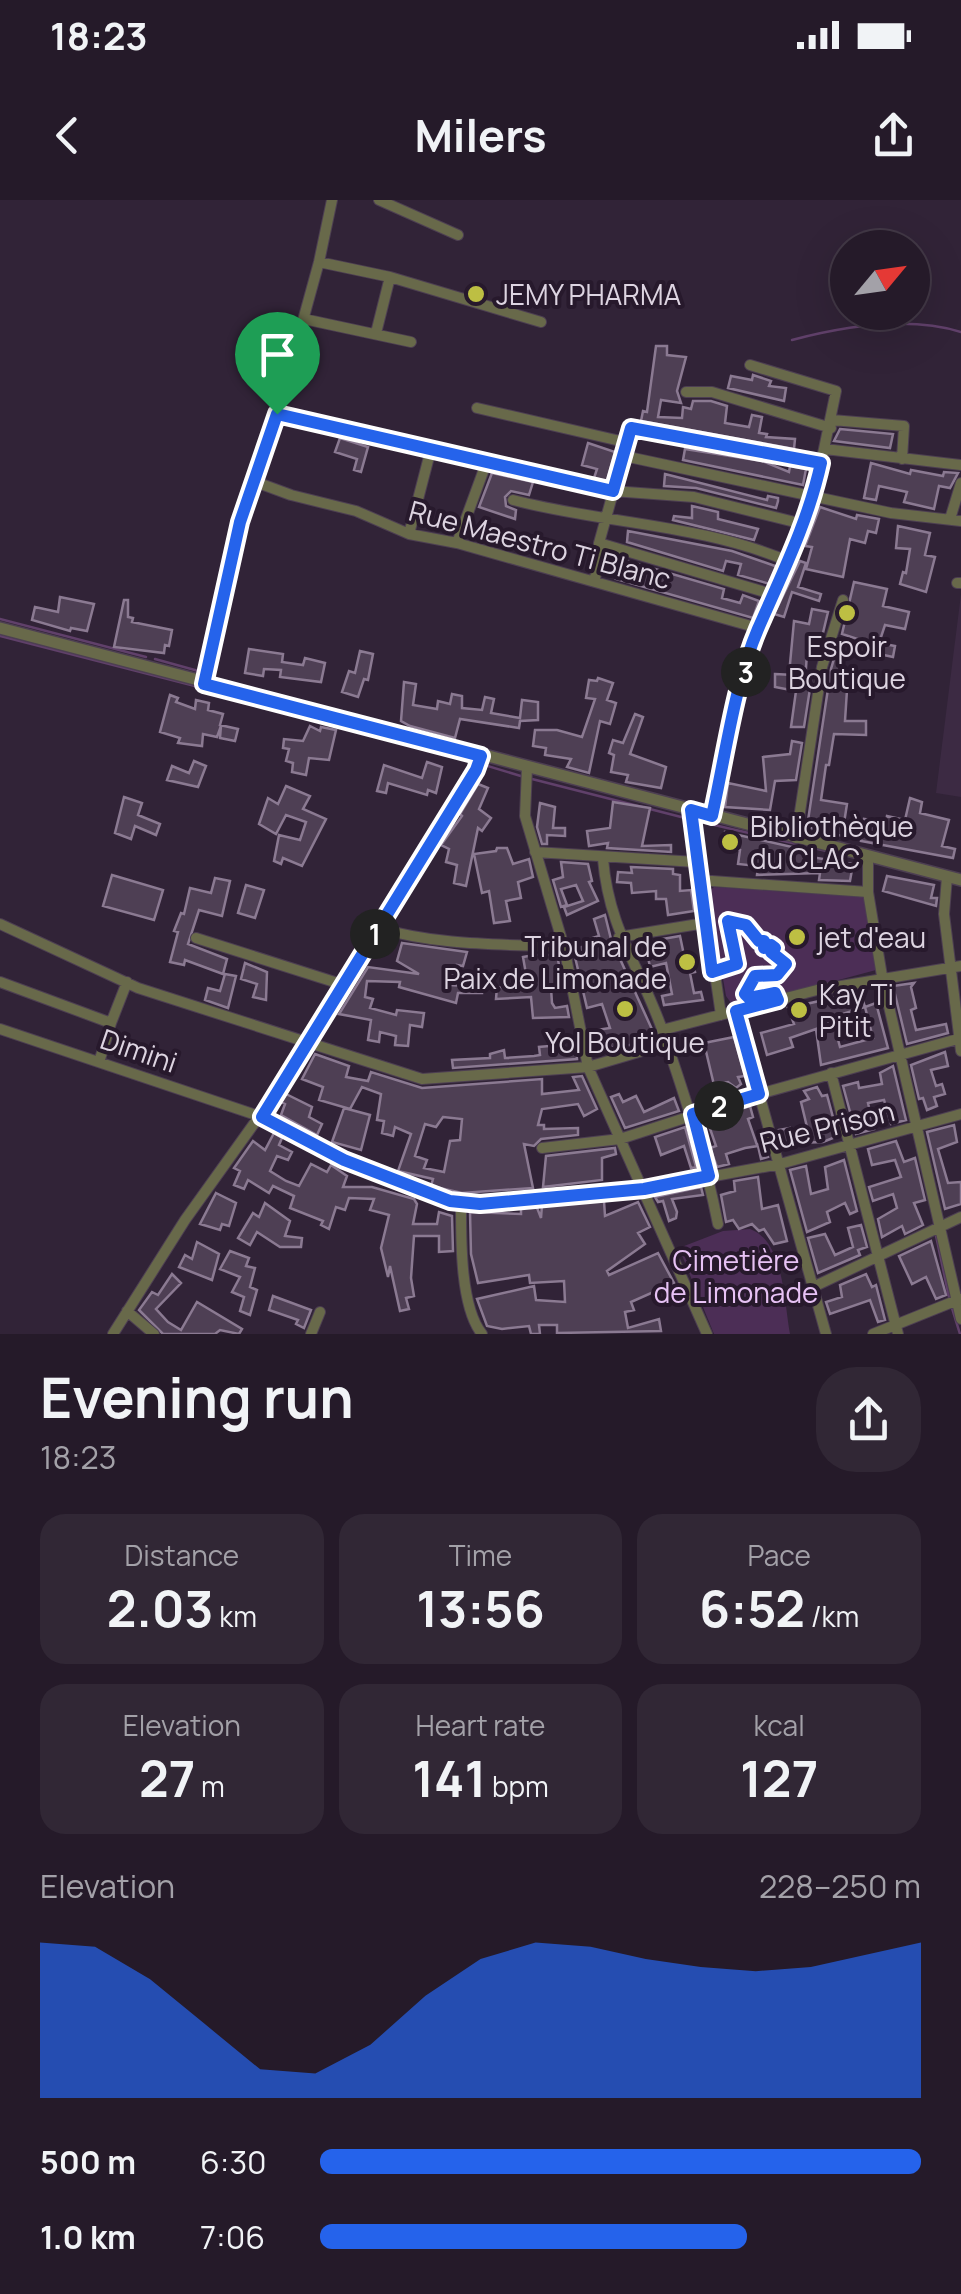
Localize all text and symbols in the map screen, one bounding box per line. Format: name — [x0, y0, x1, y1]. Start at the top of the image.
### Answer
text: 18:23 — [50, 9, 148, 61]
text: Milers — [414, 104, 547, 166]
icon: back — [40, 108, 95, 163]
icon: share — [866, 108, 921, 163]
north arrow — [830, 230, 930, 330]
map controls — [830, 230, 930, 330]
place label: JEMY PHARMA — [496, 275, 682, 313]
marker: JEMY PHARMA — [465, 283, 487, 305]
pin — [235, 312, 320, 415]
icon: arrive — [250, 327, 305, 382]
street label: Rue Maestro Ti Blanc — [405, 491, 675, 597]
marker: Espoir Boutique — [836, 602, 858, 624]
place label: Espoir Boutique — [788, 627, 906, 697]
pin: 3 — [721, 647, 771, 697]
text: 3 — [738, 653, 754, 691]
place label: Bibliothèque du CLAC — [750, 807, 914, 877]
marker: Bibliothèque du CLAC — [719, 831, 741, 853]
pin: 1 — [350, 909, 400, 959]
text: 1 — [369, 915, 381, 953]
place label: jet d'eau — [816, 918, 926, 956]
marker: jet d'eau — [786, 926, 808, 948]
place label: Tribunal de Paix de Limonade — [444, 927, 667, 997]
marker: Tribunal de Paix de Limonade — [676, 951, 698, 973]
place label: Kay Ti Pitit — [819, 975, 894, 1045]
marker: Yol Boutique — [614, 998, 636, 1020]
marker: Kay Ti Pitit — [788, 999, 810, 1021]
street label: Dimini — [96, 1019, 182, 1081]
place label: Yol Boutique — [545, 1023, 705, 1061]
pin: 2 — [694, 1081, 744, 1131]
text: 2 — [711, 1087, 727, 1125]
street label: Rue Prison — [756, 1091, 898, 1161]
park label: Cimetière de Limonade — [654, 1241, 818, 1311]
text: Evening run — [40, 1359, 354, 1435]
button: share — [816, 1367, 921, 1472]
text: 18:23 — [40, 1435, 117, 1479]
text: Distance — [124, 1536, 239, 1574]
text: Time — [449, 1536, 512, 1574]
text: Pace — [748, 1536, 811, 1574]
text: 2.03 — [107, 1574, 214, 1642]
text: 13:56 — [416, 1574, 545, 1642]
text: 6:52 — [699, 1574, 805, 1642]
text: km — [214, 1597, 257, 1635]
text: /km — [805, 1597, 859, 1635]
text: Elevation — [123, 1706, 241, 1744]
text: Heart rate — [416, 1706, 545, 1744]
text: kcal — [754, 1706, 805, 1744]
text: 27 — [139, 1744, 195, 1812]
text: 141 — [412, 1744, 486, 1812]
text: 127 — [740, 1744, 818, 1812]
text: m — [195, 1767, 225, 1805]
text: bpm — [486, 1767, 549, 1805]
text: Elevation — [40, 1864, 175, 1908]
text: 228–250 m — [759, 1864, 921, 1908]
text: 500 m — [40, 2140, 136, 2184]
text: 6:30 — [200, 2140, 267, 2184]
text: 1.0 km — [40, 2215, 136, 2259]
text: 7:06 — [200, 2215, 265, 2259]

